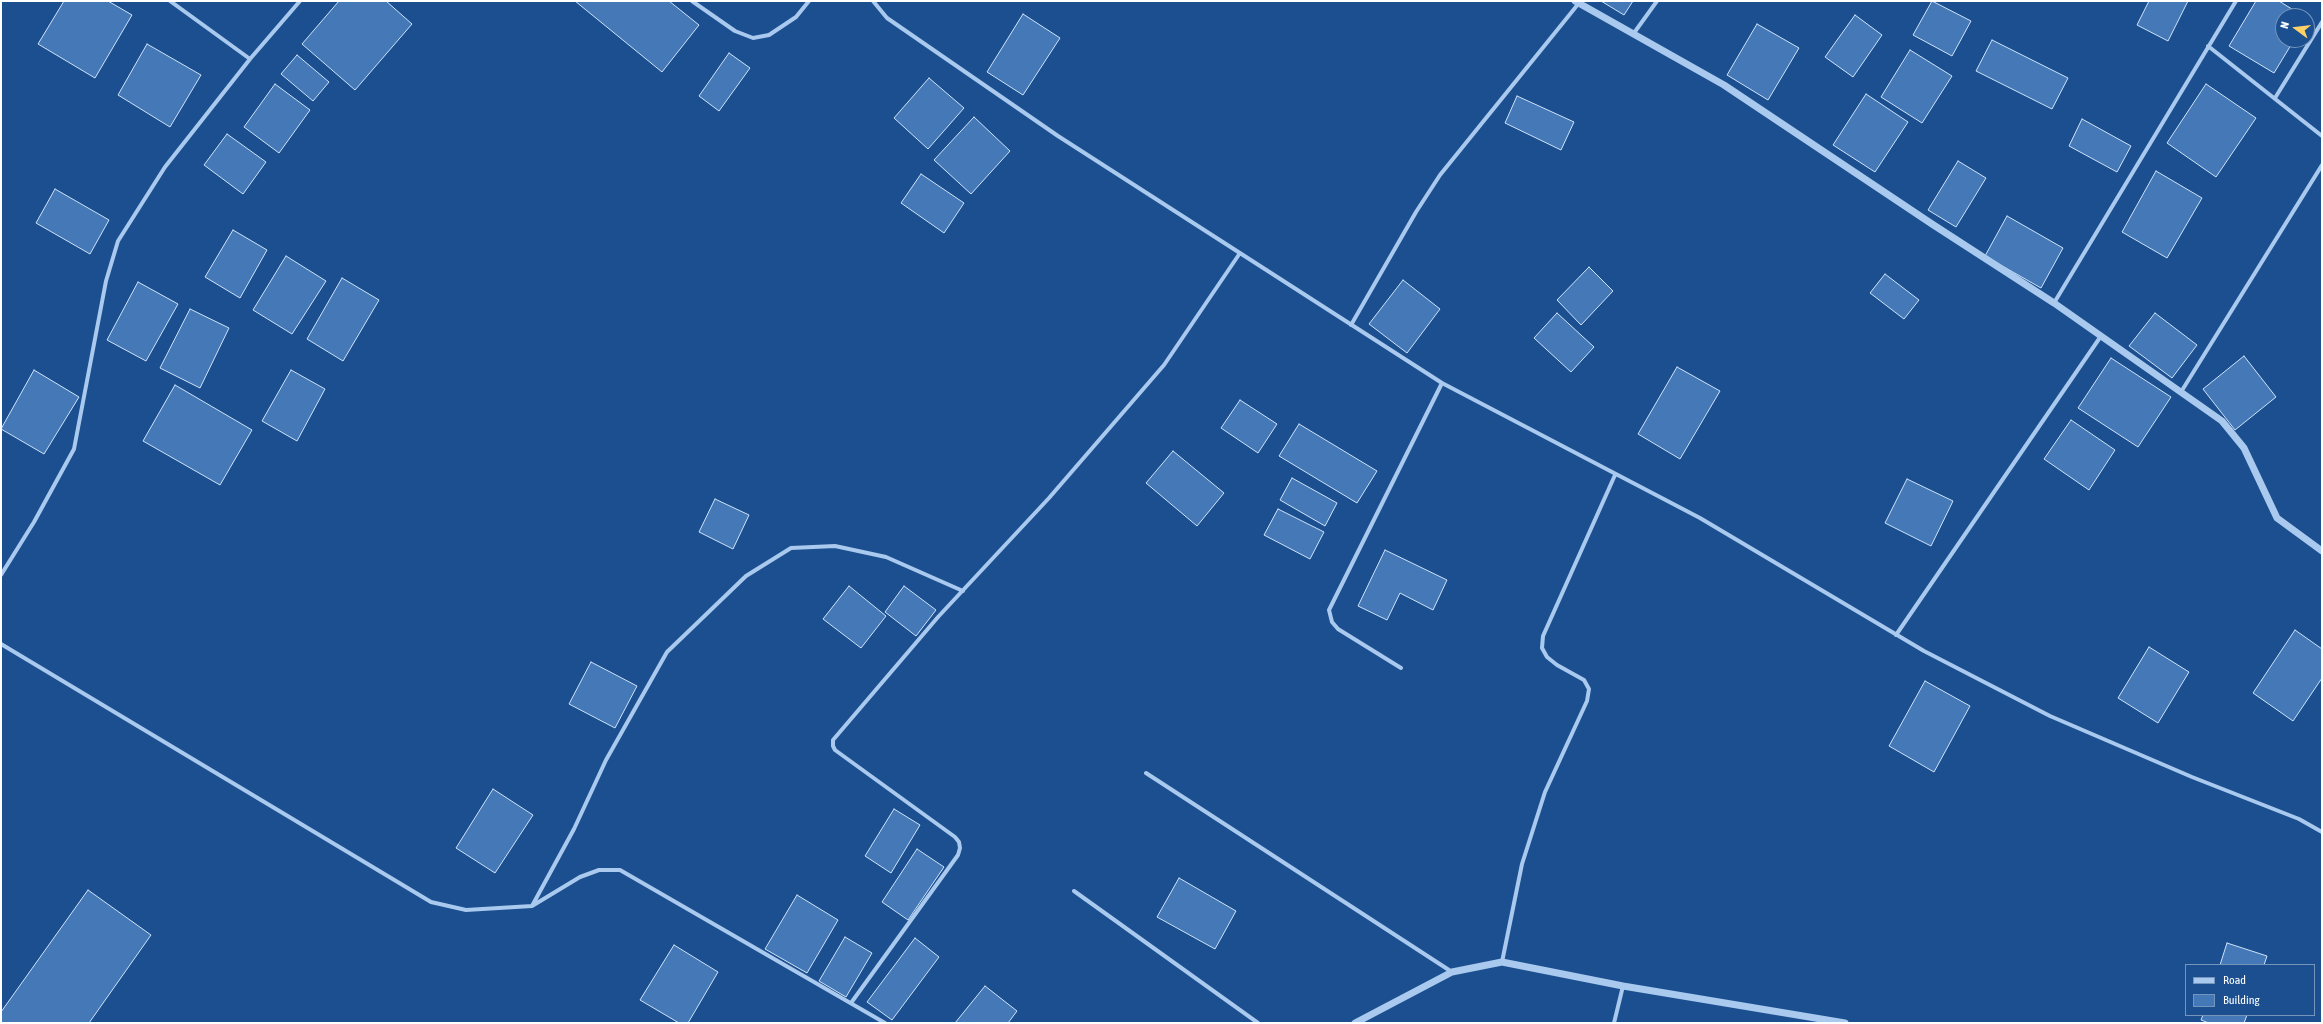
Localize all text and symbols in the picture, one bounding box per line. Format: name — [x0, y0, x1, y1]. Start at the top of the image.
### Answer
north arrow — [2275, 8, 2315, 48]
text: N — [2278, 20, 2291, 30]
legend — [2185, 964, 2315, 1016]
text: Road — [2223, 973, 2246, 987]
text: Building — [2223, 993, 2260, 1007]

